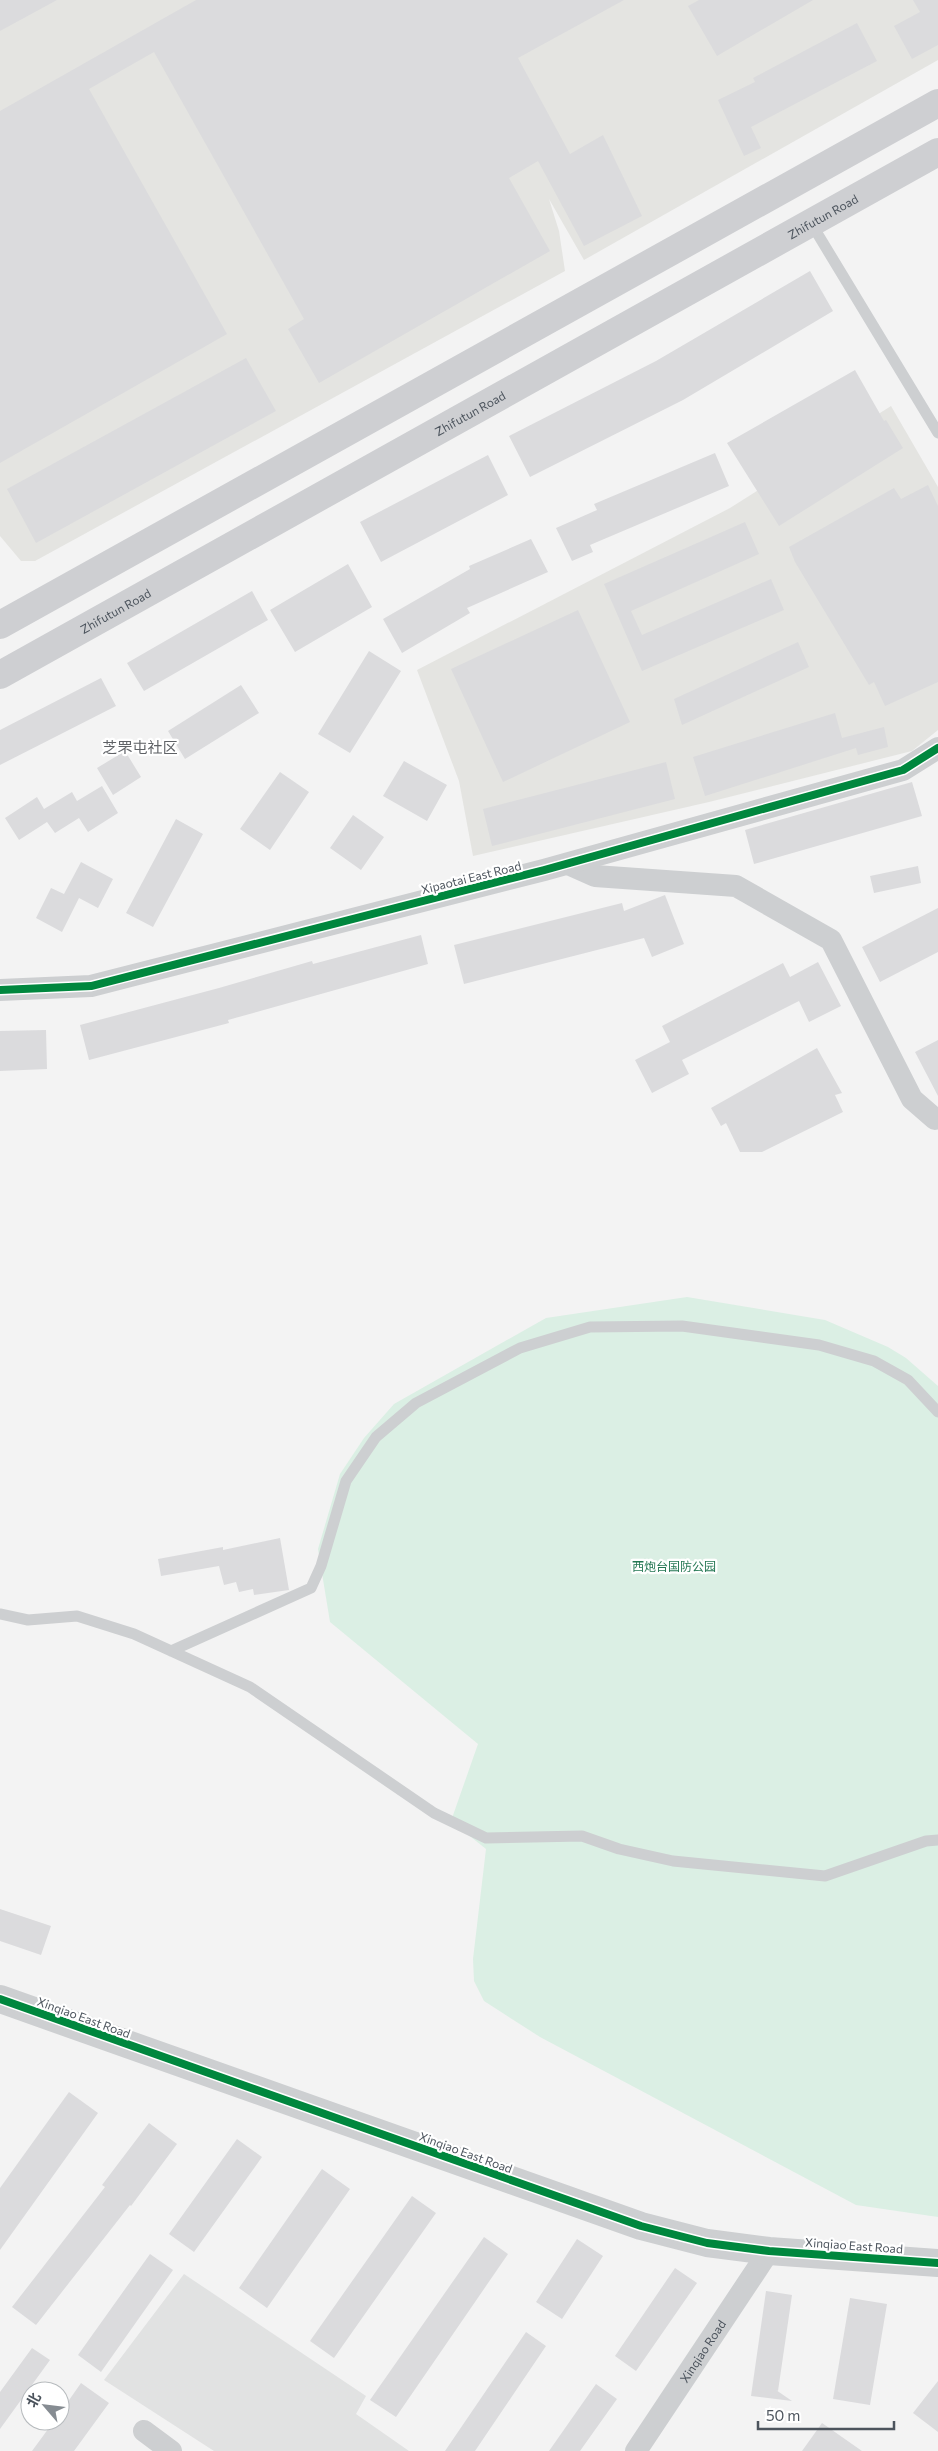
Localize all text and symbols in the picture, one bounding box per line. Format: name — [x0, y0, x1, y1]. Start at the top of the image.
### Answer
street label: Zhifutun Road — [785, 191, 860, 241]
street label: Zhifutun Road — [432, 388, 508, 438]
street label: Zhifutun Road — [78, 585, 153, 636]
district label: 芝罘屯社区 — [102, 738, 178, 756]
street label: Xipaotai East Road — [420, 858, 522, 896]
park label: 西炮台国防公园 — [632, 1559, 716, 1573]
street label: Xinqiao East Road — [36, 1994, 133, 2040]
street label: Xinqiao East Road — [418, 2129, 515, 2175]
street label: Xinqiao East Road — [805, 2235, 903, 2255]
street label: Xinqiao Road — [677, 2317, 728, 2385]
north arrow — [20, 2381, 70, 2431]
text: 北 — [22, 2389, 44, 2410]
scale bar — [758, 2398, 894, 2430]
text: 50 m — [766, 2406, 800, 2424]

